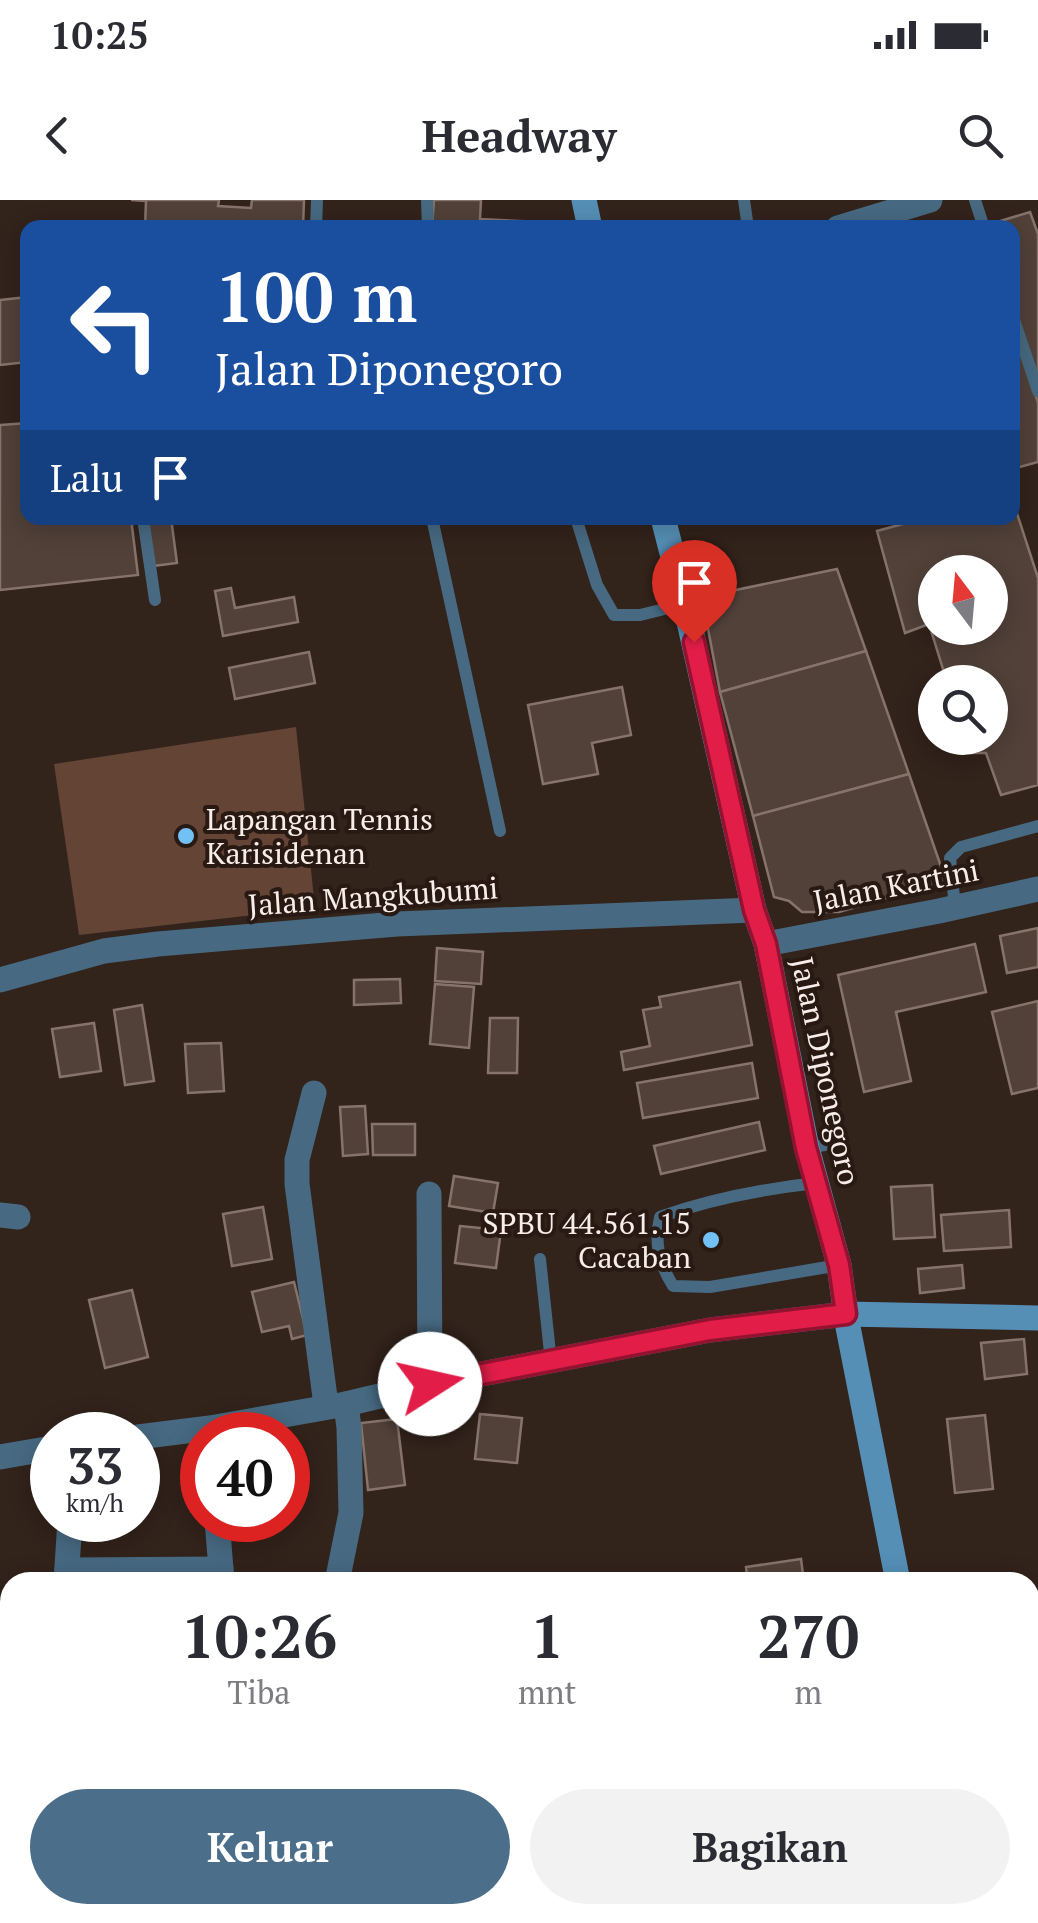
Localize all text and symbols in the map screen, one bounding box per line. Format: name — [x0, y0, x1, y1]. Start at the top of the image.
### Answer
text: 10:25 — [50, 10, 149, 60]
text: Headway — [422, 105, 616, 165]
icon: back — [30, 108, 85, 163]
icon: search — [953, 108, 1008, 163]
text: 100 m — [215, 249, 417, 342]
icon: left — [50, 260, 180, 390]
text: Jalan Diponegoro — [215, 338, 563, 398]
icon: arrive — [143, 450, 198, 505]
text: Lalu — [50, 453, 123, 503]
pin — [652, 540, 737, 643]
icon: arrive — [667, 555, 722, 610]
north arrow — [918, 555, 1008, 645]
map controls — [918, 555, 1008, 755]
button: search — [918, 665, 1008, 755]
place label: Lapangan Tennis Karisidenan — [206, 799, 433, 873]
marker: Lapangan Tennis Karisidenan — [175, 825, 197, 847]
street label: Jalan Kartini — [810, 849, 982, 921]
street label: Jalan Mangkubumi — [247, 867, 499, 925]
street label: Jalan Diponegoro — [782, 953, 870, 1189]
place label: SPBU 44.561.15 Cacaban — [482, 1203, 691, 1277]
marker: SPBU 44.561.15 Cacaban — [700, 1229, 722, 1251]
position arrow — [378, 1332, 482, 1436]
speed limit sign: 40 — [180, 1412, 310, 1542]
text: 33 — [67, 1432, 123, 1498]
text: km/h — [66, 1486, 124, 1519]
text: 10:26 — [181, 1596, 337, 1675]
text: 1 — [530, 1596, 564, 1675]
text: 270 — [757, 1596, 859, 1675]
text: Tiba — [227, 1671, 291, 1713]
text: mnt — [518, 1671, 576, 1713]
text: m — [794, 1671, 822, 1713]
button: Keluar — [30, 1789, 510, 1904]
button: Bagikan — [530, 1789, 1010, 1904]

